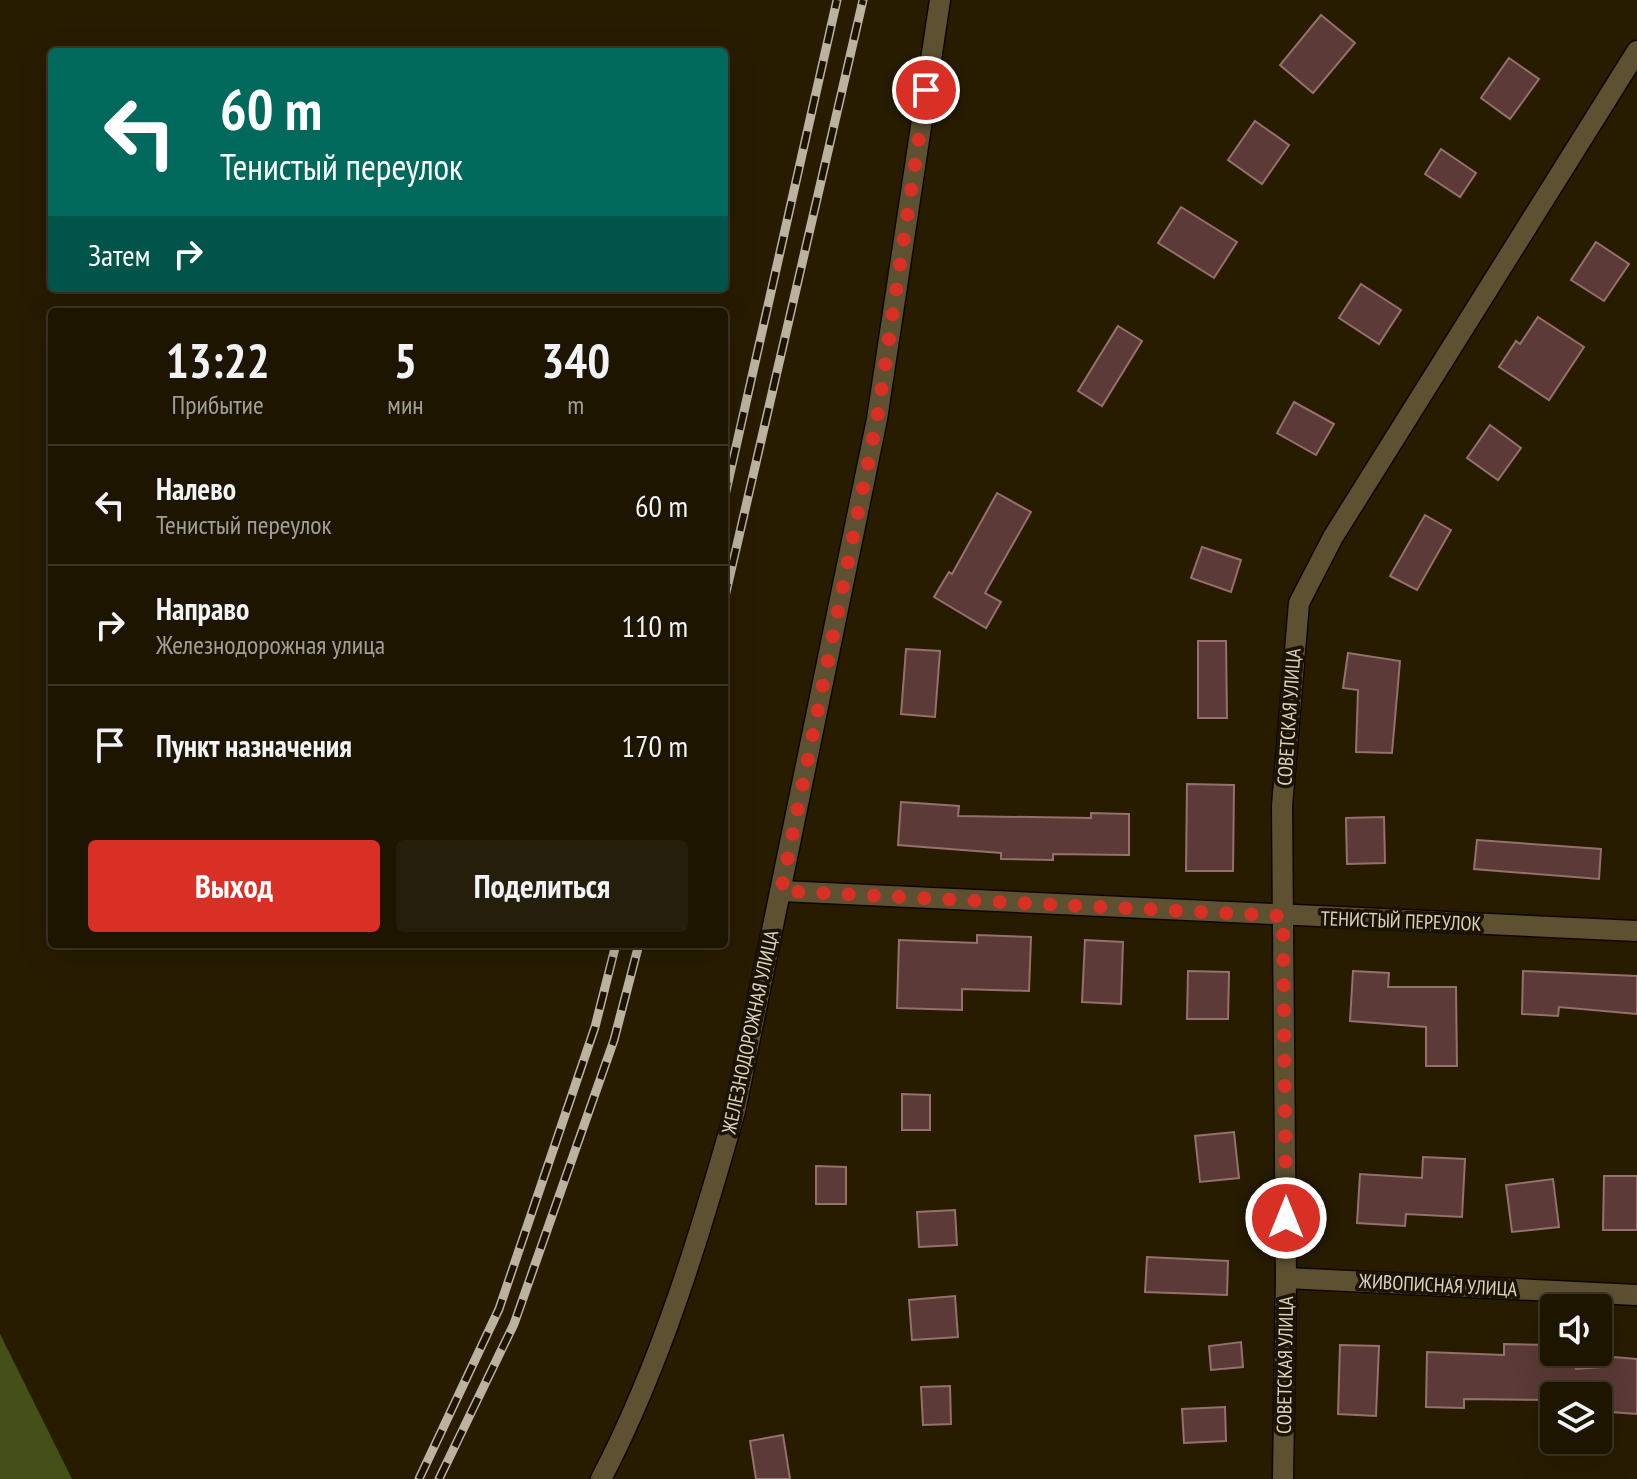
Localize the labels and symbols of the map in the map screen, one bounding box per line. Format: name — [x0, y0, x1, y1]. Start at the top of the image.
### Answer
pin — [892, 56, 960, 124]
street label: СОВЕТСКАЯ УЛИЦА — [1271, 647, 1307, 787]
street label: ТЕНИСТЫЙ ПЕРЕУЛОК — [1320, 905, 1482, 937]
street label: ЖЕЛЕЗНОДОРОЖНАЯ УЛИЦА — [716, 927, 784, 1137]
position arrow — [1244, 1176, 1328, 1260]
street label: ЖИВОПИСНАЯ УЛИЦА — [1357, 1268, 1518, 1302]
street label: СОВЕТСКАЯ УЛИЦА — [1271, 1295, 1299, 1434]

